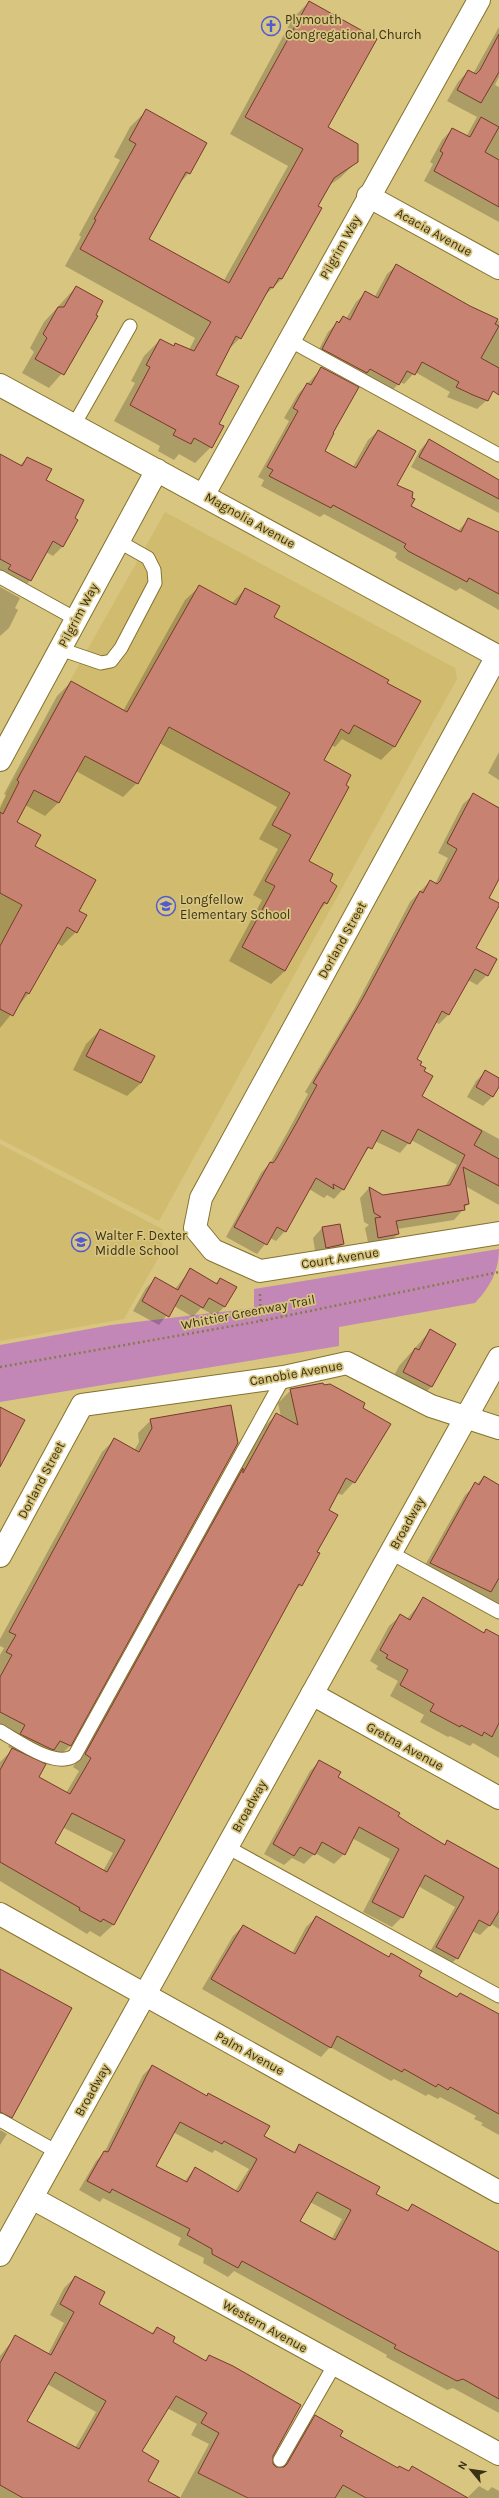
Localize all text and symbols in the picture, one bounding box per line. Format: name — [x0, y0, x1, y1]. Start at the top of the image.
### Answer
place label: Plymouth Congregational Church — [285, 12, 422, 42]
church icon: Plymouth Congregational Church — [260, 15, 282, 37]
street label: Acacia Avenue — [393, 205, 475, 259]
street label: Pilgrim Way — [316, 213, 364, 281]
street label: Magnolia Avenue — [202, 489, 298, 551]
street label: Pilgrim Way — [55, 580, 101, 650]
place label: Longfellow Elementary School — [180, 892, 290, 922]
school or university icon: Longfellow Elementary School — [155, 895, 177, 917]
street label: Dorland Street — [315, 899, 369, 981]
place label: Walter F. Dexter Middle School — [95, 1228, 187, 1258]
school or university icon: Walter F. Dexter Middle School — [70, 1231, 92, 1253]
street label: Court Avenue — [300, 1244, 380, 1272]
street label: Whittier Greenway Trail — [180, 1292, 316, 1332]
street label: Canobie Avenue — [248, 1357, 344, 1389]
street label: Dorland Street — [14, 1439, 68, 1521]
street label: Broadway — [387, 1494, 427, 1552]
street label: Gretna Avenue — [364, 1719, 446, 1773]
street label: Broadway — [229, 1777, 269, 1835]
street label: Palm Avenue — [213, 2028, 287, 2078]
street label: Broadway — [72, 2061, 112, 2119]
street label: Western Avenue — [220, 2296, 310, 2356]
north arrow — [451, 2450, 491, 2490]
text: N — [455, 2459, 470, 2472]

